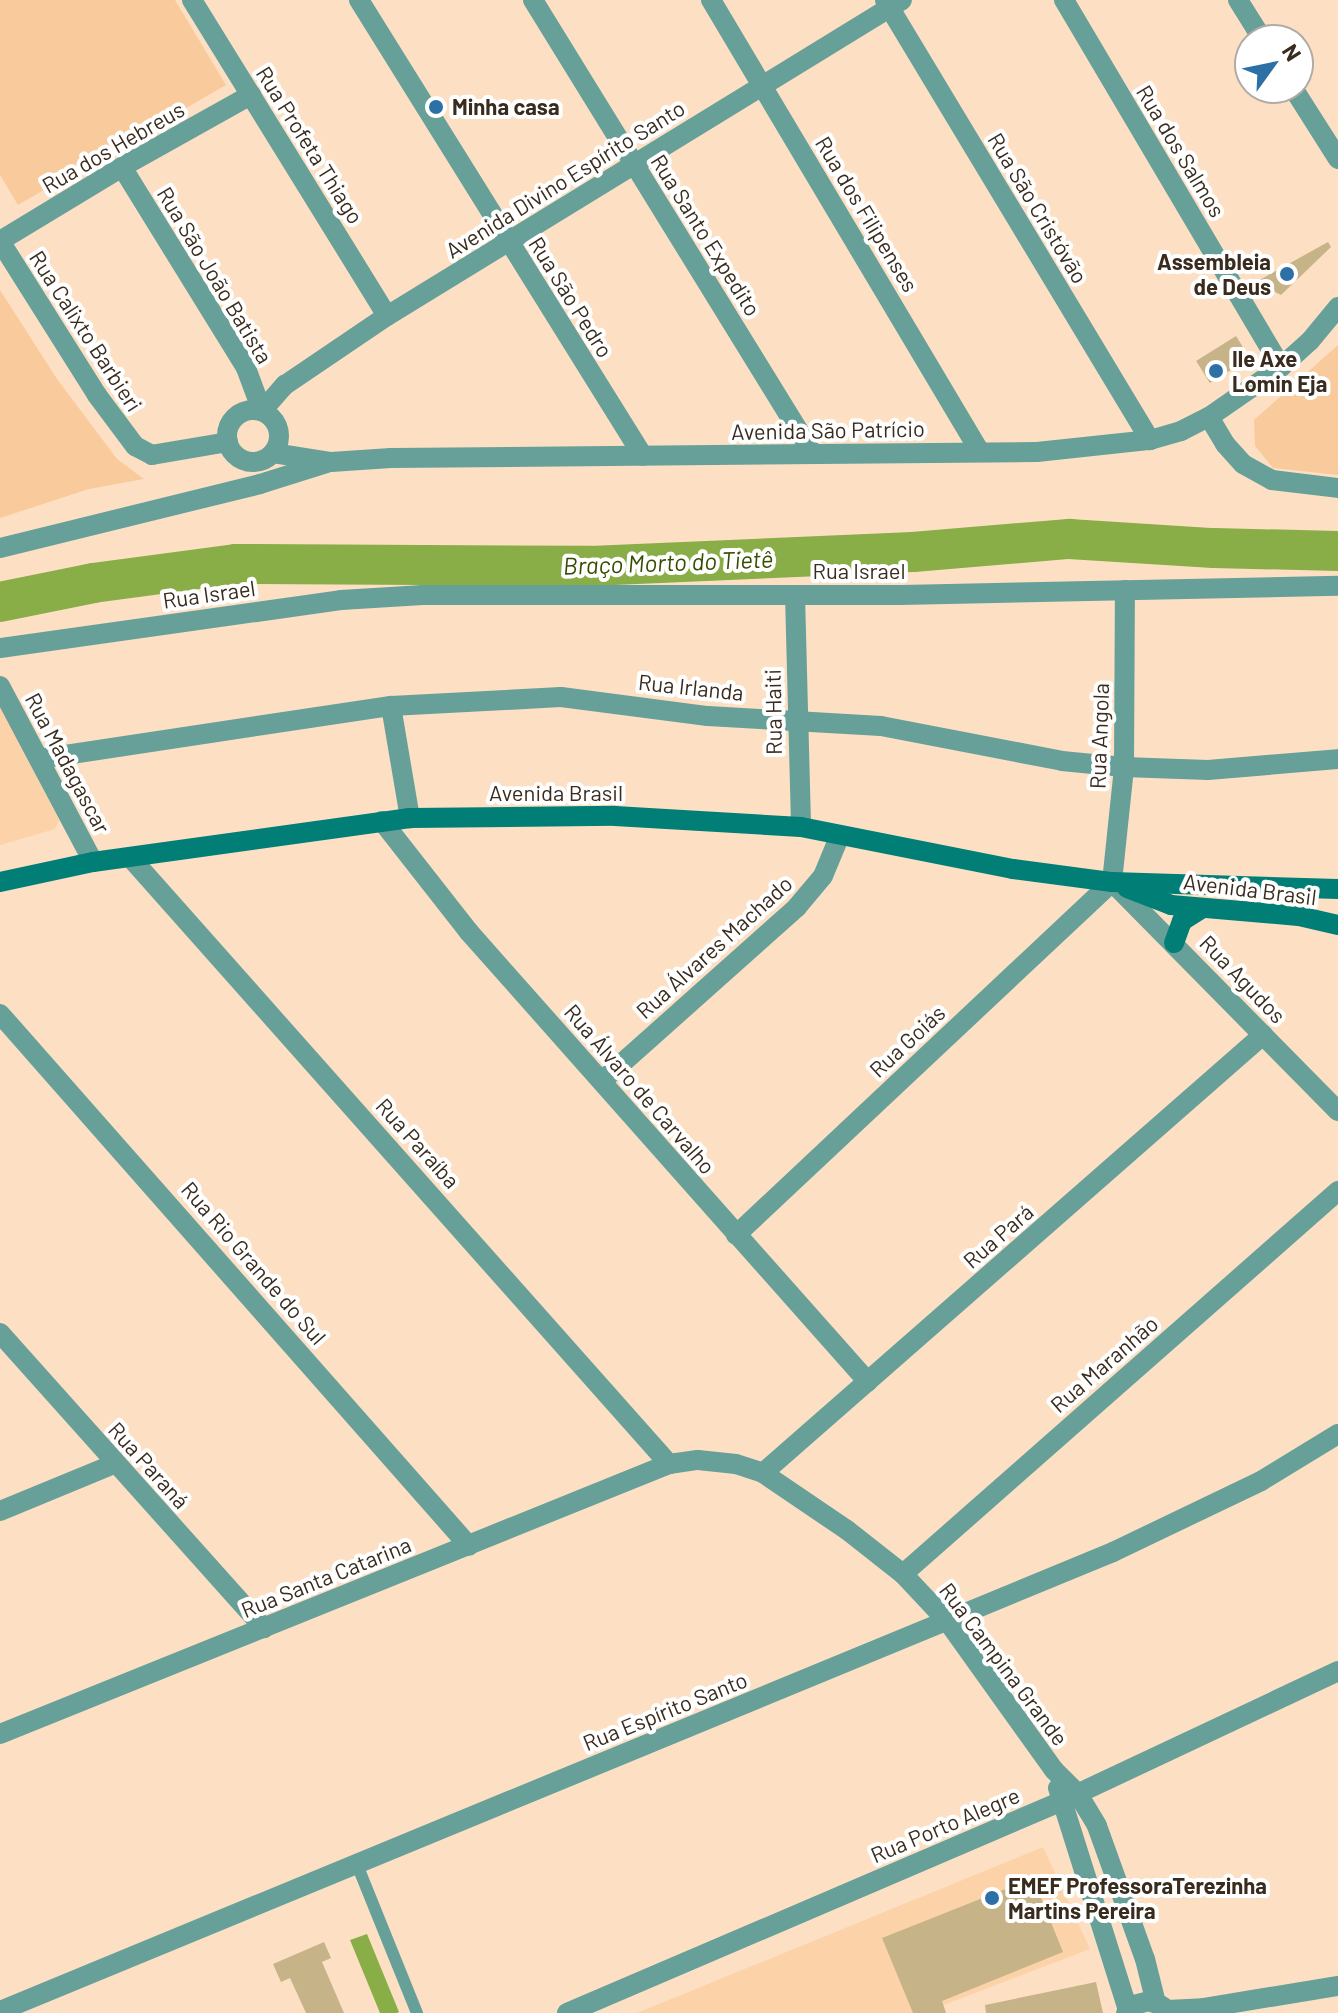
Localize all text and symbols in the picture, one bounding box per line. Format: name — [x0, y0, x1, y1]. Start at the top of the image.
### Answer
north arrow — [1234, 24, 1314, 104]
text: N — [1278, 39, 1307, 65]
street label: Rua Profeta Thiago — [251, 61, 369, 229]
street label: Rua dos Salmos — [1131, 80, 1231, 222]
street label: Avenida Divino Espírito Santo — [441, 94, 689, 264]
place label: Minha casa — [452, 94, 559, 120]
street label: Rua dos Hebreus — [37, 96, 189, 198]
marker: Minha casa — [427, 98, 445, 116]
street label: Rua São Cristóvão — [983, 128, 1093, 288]
street label: Rua dos Filipenses — [810, 131, 924, 297]
street label: Rua Santo Expedito — [646, 149, 766, 321]
street label: Rua São João Batista — [152, 182, 278, 368]
street label: Rua São Pedro — [523, 232, 619, 362]
street label: Rua Calixto Barbieri — [24, 246, 148, 416]
place label: Assembleia de Deus — [1157, 248, 1271, 300]
marker: Assembleia de Deus — [1278, 265, 1296, 283]
place label: Ile Axe Lomin Eja — [1232, 345, 1327, 396]
marker: Ile Axe Lomin Eja — [1207, 362, 1225, 380]
street label: Avenida São Patrício — [731, 415, 925, 445]
water label: Braço Morto do Tietê — [562, 544, 774, 580]
street label: Rua Israel — [812, 558, 906, 584]
street label: Rua Israel — [161, 574, 257, 614]
street label: Rua Irlanda — [637, 668, 745, 706]
street label: Rua Haiti — [759, 669, 787, 755]
street label: Rua Angola — [1084, 682, 1114, 790]
street label: Rua Madagascar — [20, 688, 116, 838]
street label: Avenida Brasil — [489, 780, 623, 806]
street label: Avenida Brasil — [1182, 868, 1318, 910]
street label: Rua Álvares Machado — [631, 870, 797, 1024]
street label: Rua Agudos — [1195, 930, 1291, 1028]
street label: Rua Álvaro de Carvalho — [559, 999, 721, 1179]
street label: Rua Goiás — [864, 999, 950, 1083]
street label: Rua Paraíba — [371, 1092, 465, 1194]
street label: Rua Rio Grande do Sul — [176, 1176, 332, 1350]
street label: Rua Pará — [958, 1198, 1038, 1274]
street label: Rua Maranhão — [1045, 1310, 1163, 1418]
street label: Rua Paraná — [103, 1416, 195, 1514]
street label: Rua Santa Catarina — [237, 1531, 415, 1623]
street label: Rua Campina Grande — [934, 1577, 1074, 1751]
street label: Rua Espírito Santo — [579, 1666, 751, 1756]
street label: Rua Porto Alegre — [866, 1782, 1024, 1868]
place label: EMEF ProfessoraTerezinha Martins Pereira — [1008, 1872, 1267, 1924]
marker: EMEF ProfessoraTerezinha Martins Pereira — [983, 1889, 1001, 1907]

